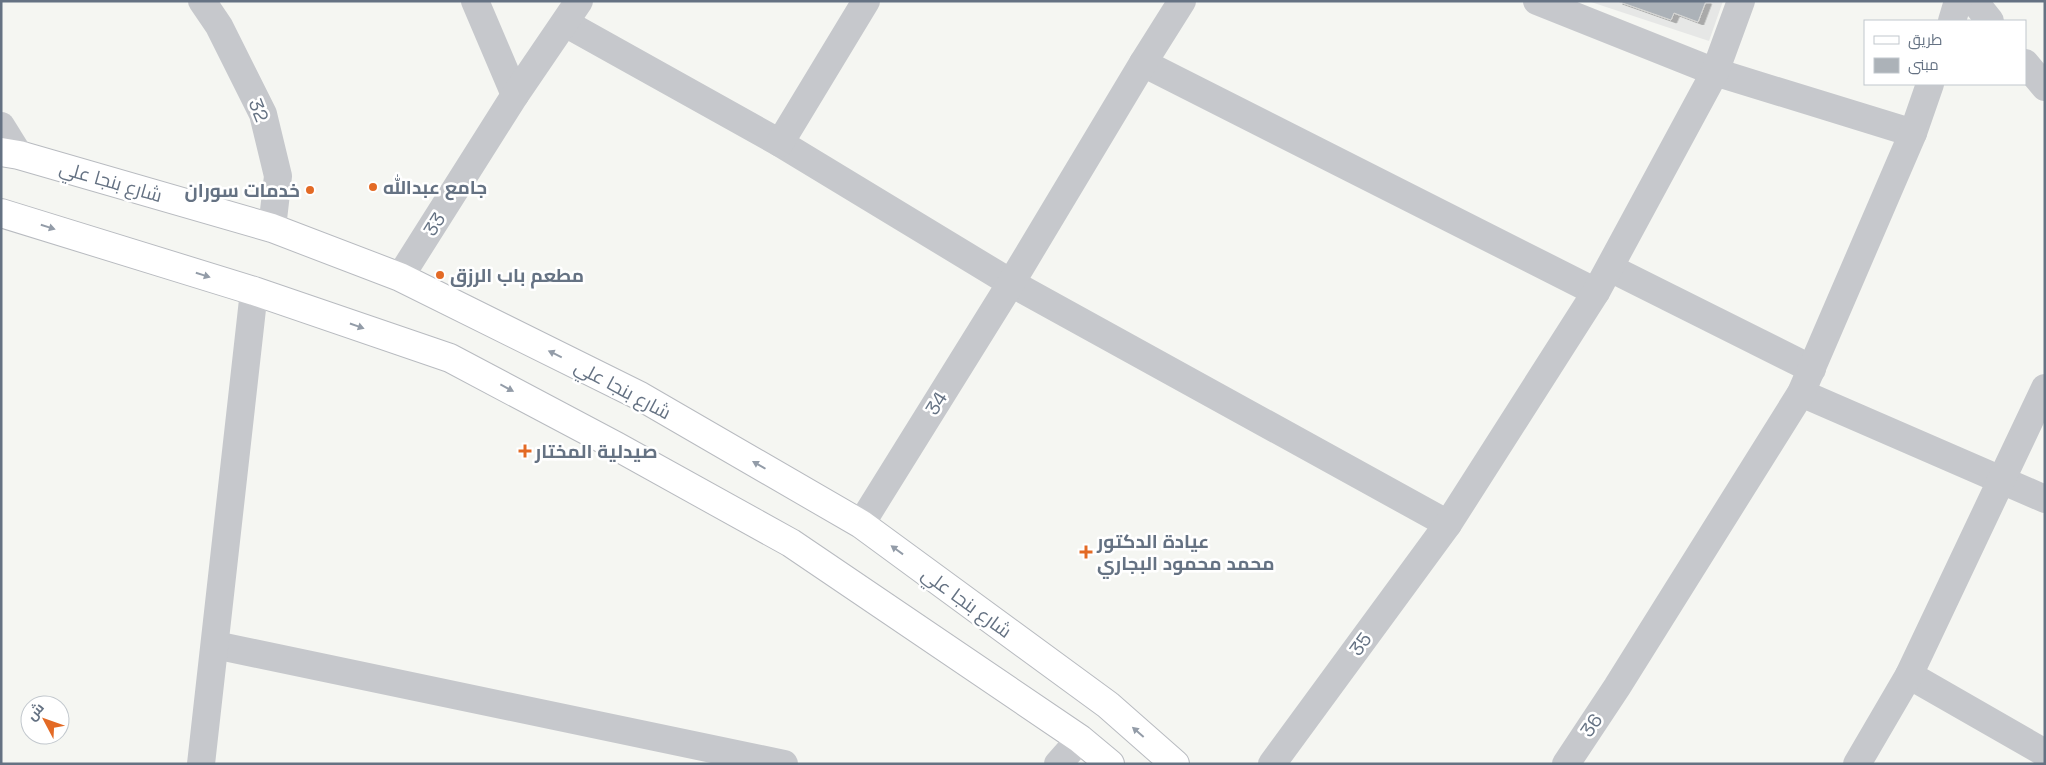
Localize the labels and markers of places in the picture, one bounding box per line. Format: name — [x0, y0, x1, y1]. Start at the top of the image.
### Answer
place label: جامع عبدالله — [383, 174, 487, 201]
place label: خدمات سوران — [184, 178, 300, 203]
marker: جامع عبدالله — [367, 181, 379, 193]
marker: خدمات سوران — [304, 184, 316, 196]
place label: مطعم باب الرزق — [450, 263, 584, 289]
marker: مطعم باب الرزق — [434, 269, 446, 281]
place label: صيدلية المختار — [534, 439, 658, 464]
marker: صيدلية المختار — [519, 445, 531, 457]
place label: عيادة الدكتور محمد محمود البجاري — [1096, 529, 1275, 579]
marker: عيادة الدكتور محمد محمود البجاري — [1079, 545, 1093, 559]

